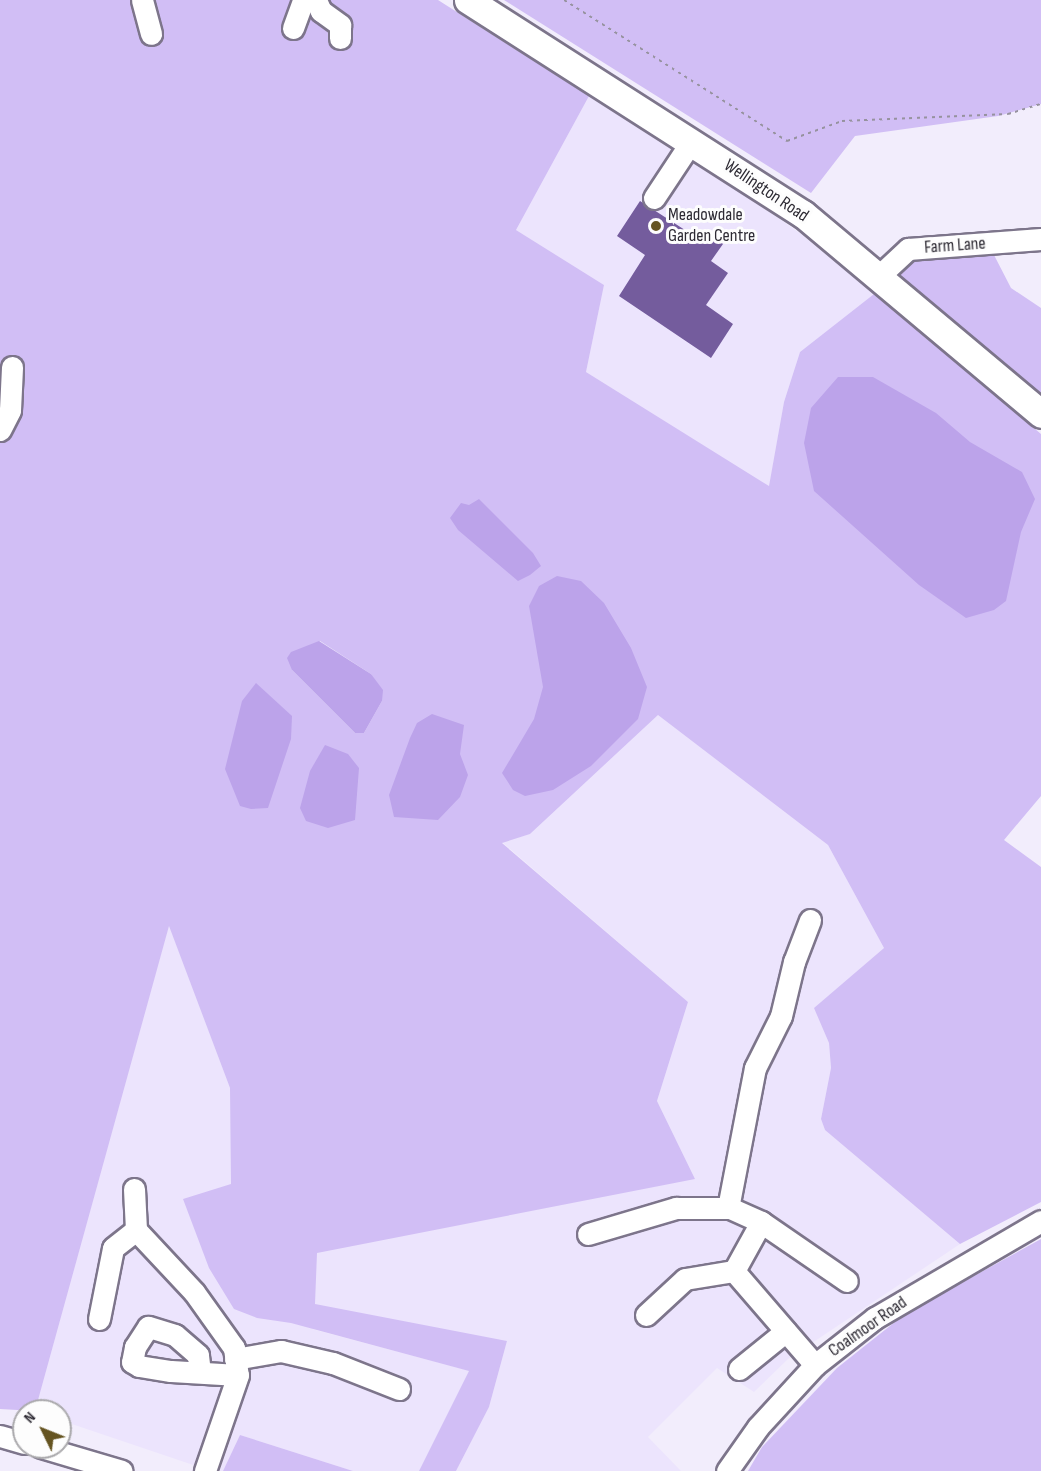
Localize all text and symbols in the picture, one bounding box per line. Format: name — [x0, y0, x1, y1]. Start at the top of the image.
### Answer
street label: Wellington Road — [720, 155, 812, 227]
place label: Meadowdale Garden Centre — [668, 205, 755, 248]
marker: Meadowdale Garden Centre — [649, 219, 663, 233]
street label: Farm Lane — [924, 233, 986, 259]
street label: Coalmoor Road — [825, 1292, 911, 1362]
north arrow — [12, 1399, 72, 1459]
text: N — [20, 1408, 40, 1427]

